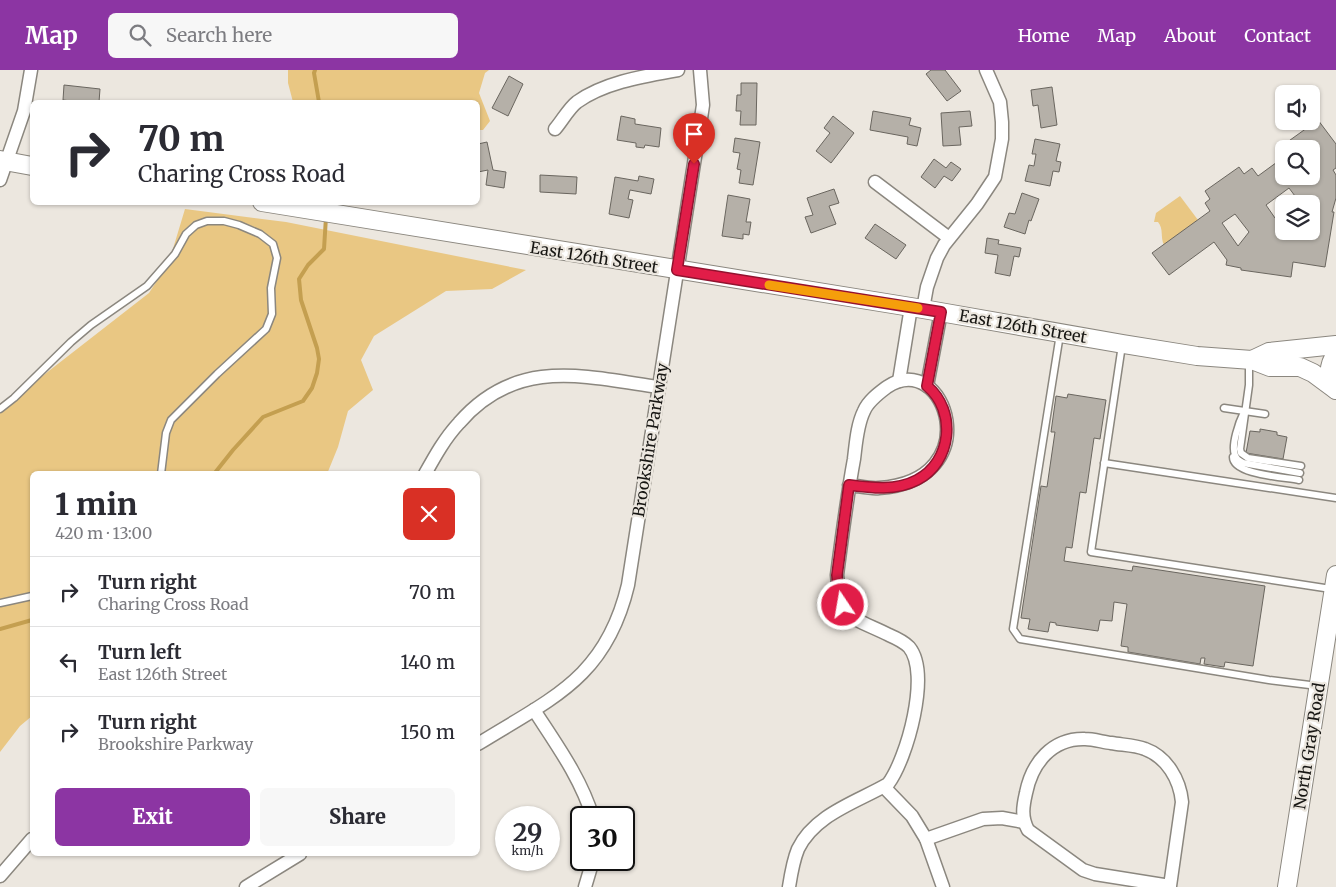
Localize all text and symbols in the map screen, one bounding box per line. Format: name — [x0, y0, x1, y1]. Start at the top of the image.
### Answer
search box — [108, 13, 458, 58]
text: Map — [25, 20, 78, 51]
icon: search — [126, 21, 154, 49]
text: Search here — [166, 23, 272, 47]
text: Home — [1018, 24, 1070, 47]
text: Map — [1098, 24, 1136, 47]
text: About — [1164, 24, 1216, 47]
text: Contact — [1244, 24, 1311, 47]
map controls — [1275, 85, 1320, 240]
button: sound — [1275, 85, 1320, 130]
pin — [673, 113, 715, 164]
text: 70 m — [138, 117, 225, 161]
icon: right — [55, 120, 120, 185]
icon: arrive — [680, 120, 708, 148]
button: search — [1275, 140, 1320, 185]
text: Charing Cross Road — [138, 160, 345, 188]
button: layers — [1275, 195, 1320, 240]
street label: East 126th Street — [529, 237, 660, 277]
street label: East 126th Street — [958, 305, 1089, 347]
street label: Brookshire Parkway — [628, 361, 672, 518]
text: 1 min — [55, 485, 137, 523]
button: close — [403, 488, 455, 540]
text: 420 m · 13:00 — [55, 523, 152, 543]
text: Turn right — [98, 570, 197, 594]
icon: right — [55, 578, 83, 606]
position arrow — [816, 578, 868, 630]
text: 70 m — [409, 580, 455, 604]
text: Charing Cross Road — [98, 594, 249, 614]
text: Turn left — [98, 640, 182, 664]
icon: left — [55, 648, 83, 676]
text: 140 m — [400, 650, 455, 674]
text: East 126th Street — [98, 664, 227, 684]
street label: North Gray Road — [1289, 681, 1329, 811]
text: Turn right — [98, 710, 197, 734]
icon: right — [55, 718, 83, 746]
text: 150 m — [401, 720, 455, 744]
text: Brookshire Parkway — [98, 734, 253, 754]
button: Exit — [55, 788, 250, 846]
button: Share — [260, 788, 455, 846]
speed limit sign: 30 — [570, 806, 635, 871]
text: 29 — [513, 816, 542, 848]
text: km/h — [512, 843, 543, 858]

